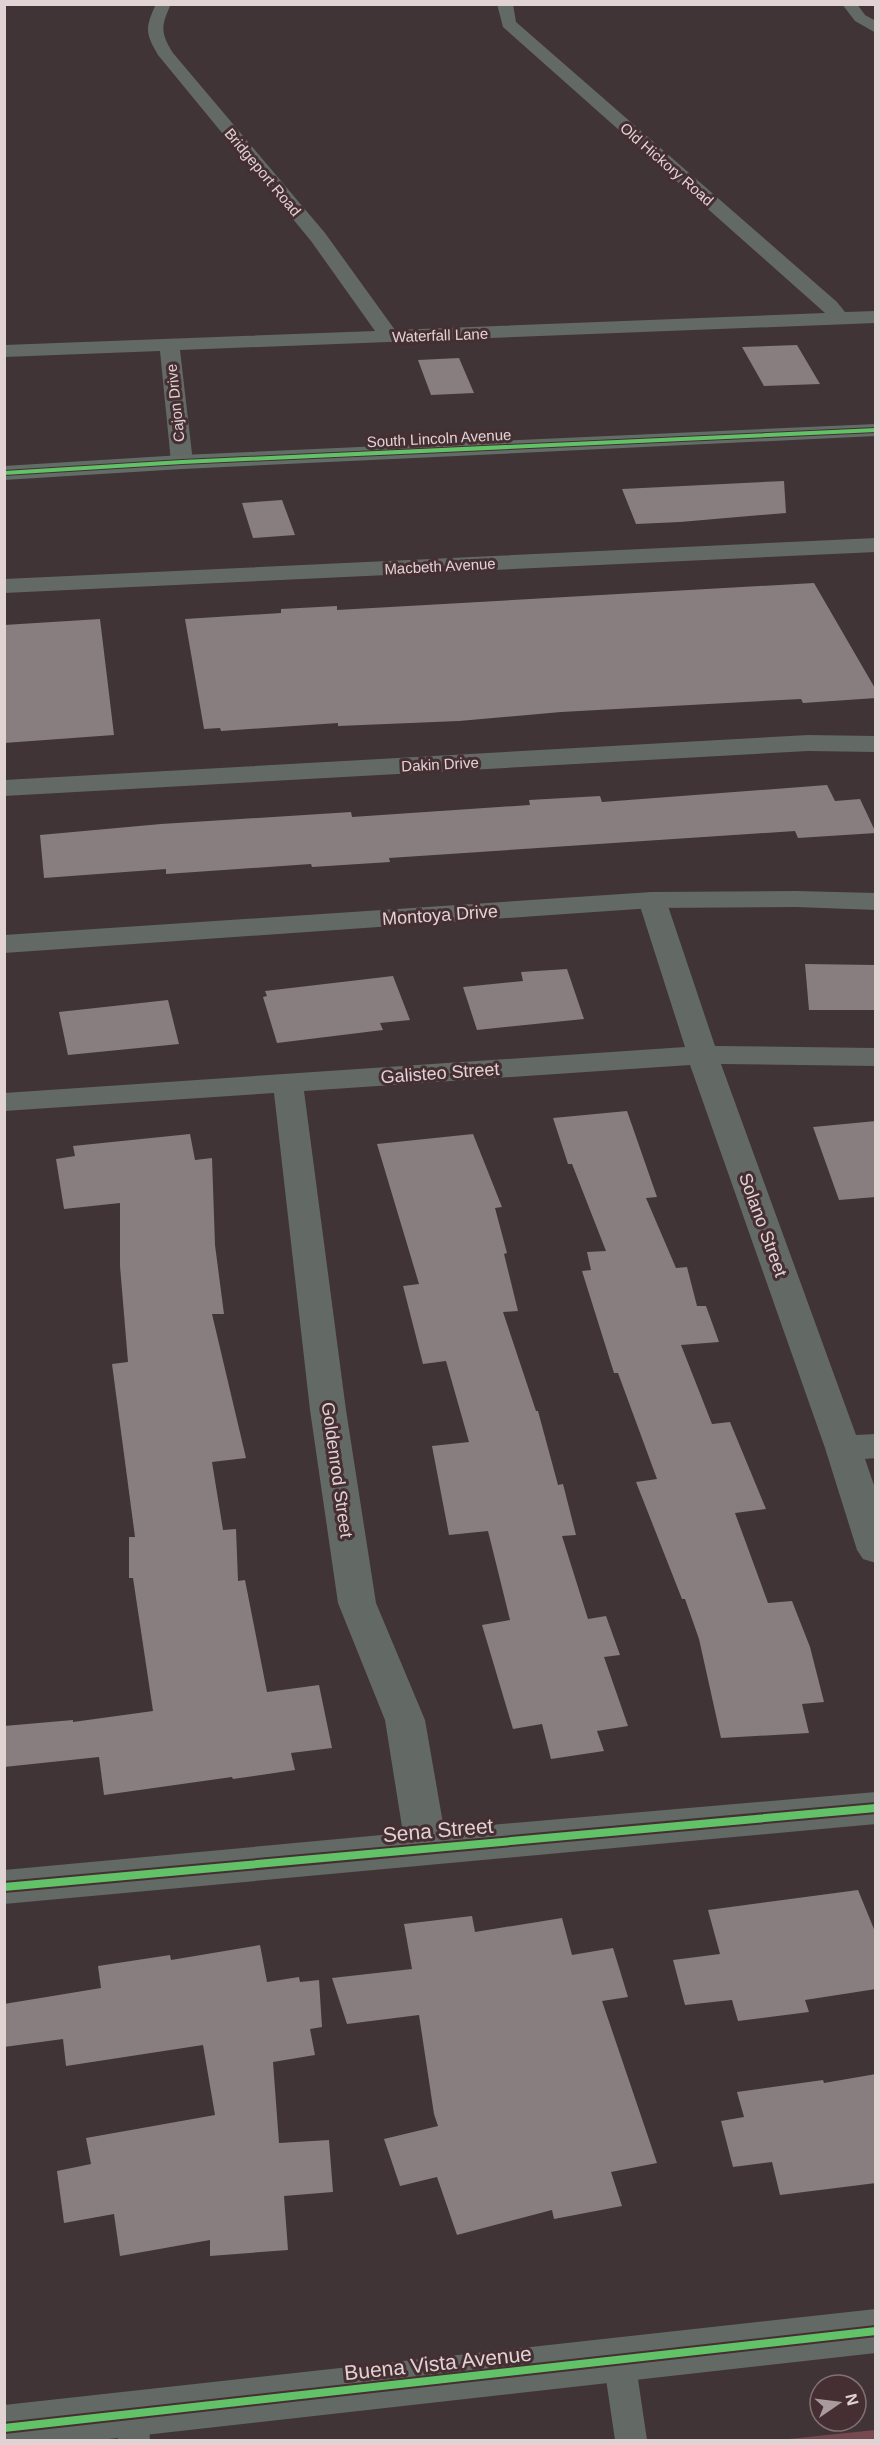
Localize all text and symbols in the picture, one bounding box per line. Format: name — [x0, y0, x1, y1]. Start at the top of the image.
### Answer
street label: Old Hickory Road — [617, 119, 717, 209]
street label: Bridgeport Road — [221, 125, 305, 219]
street label: Waterfall Lane — [392, 325, 488, 345]
street label: Cajon Drive — [162, 363, 188, 443]
street label: South Lincoln Avenue — [366, 426, 512, 450]
street label: Macbeth Avenue — [384, 555, 496, 577]
street label: Dakin Drive — [401, 753, 479, 775]
street label: Montoya Drive — [381, 901, 499, 929]
street label: Galisteo Street — [380, 1059, 500, 1087]
street label: Solano Street — [735, 1170, 791, 1280]
street label: Goldenrod Street — [318, 1401, 356, 1539]
street label: Sena Street — [382, 1814, 494, 1846]
street label: Buena Vista Avenue — [343, 2342, 533, 2384]
north arrow — [808, 2373, 868, 2433]
text: N — [842, 2392, 862, 2407]

